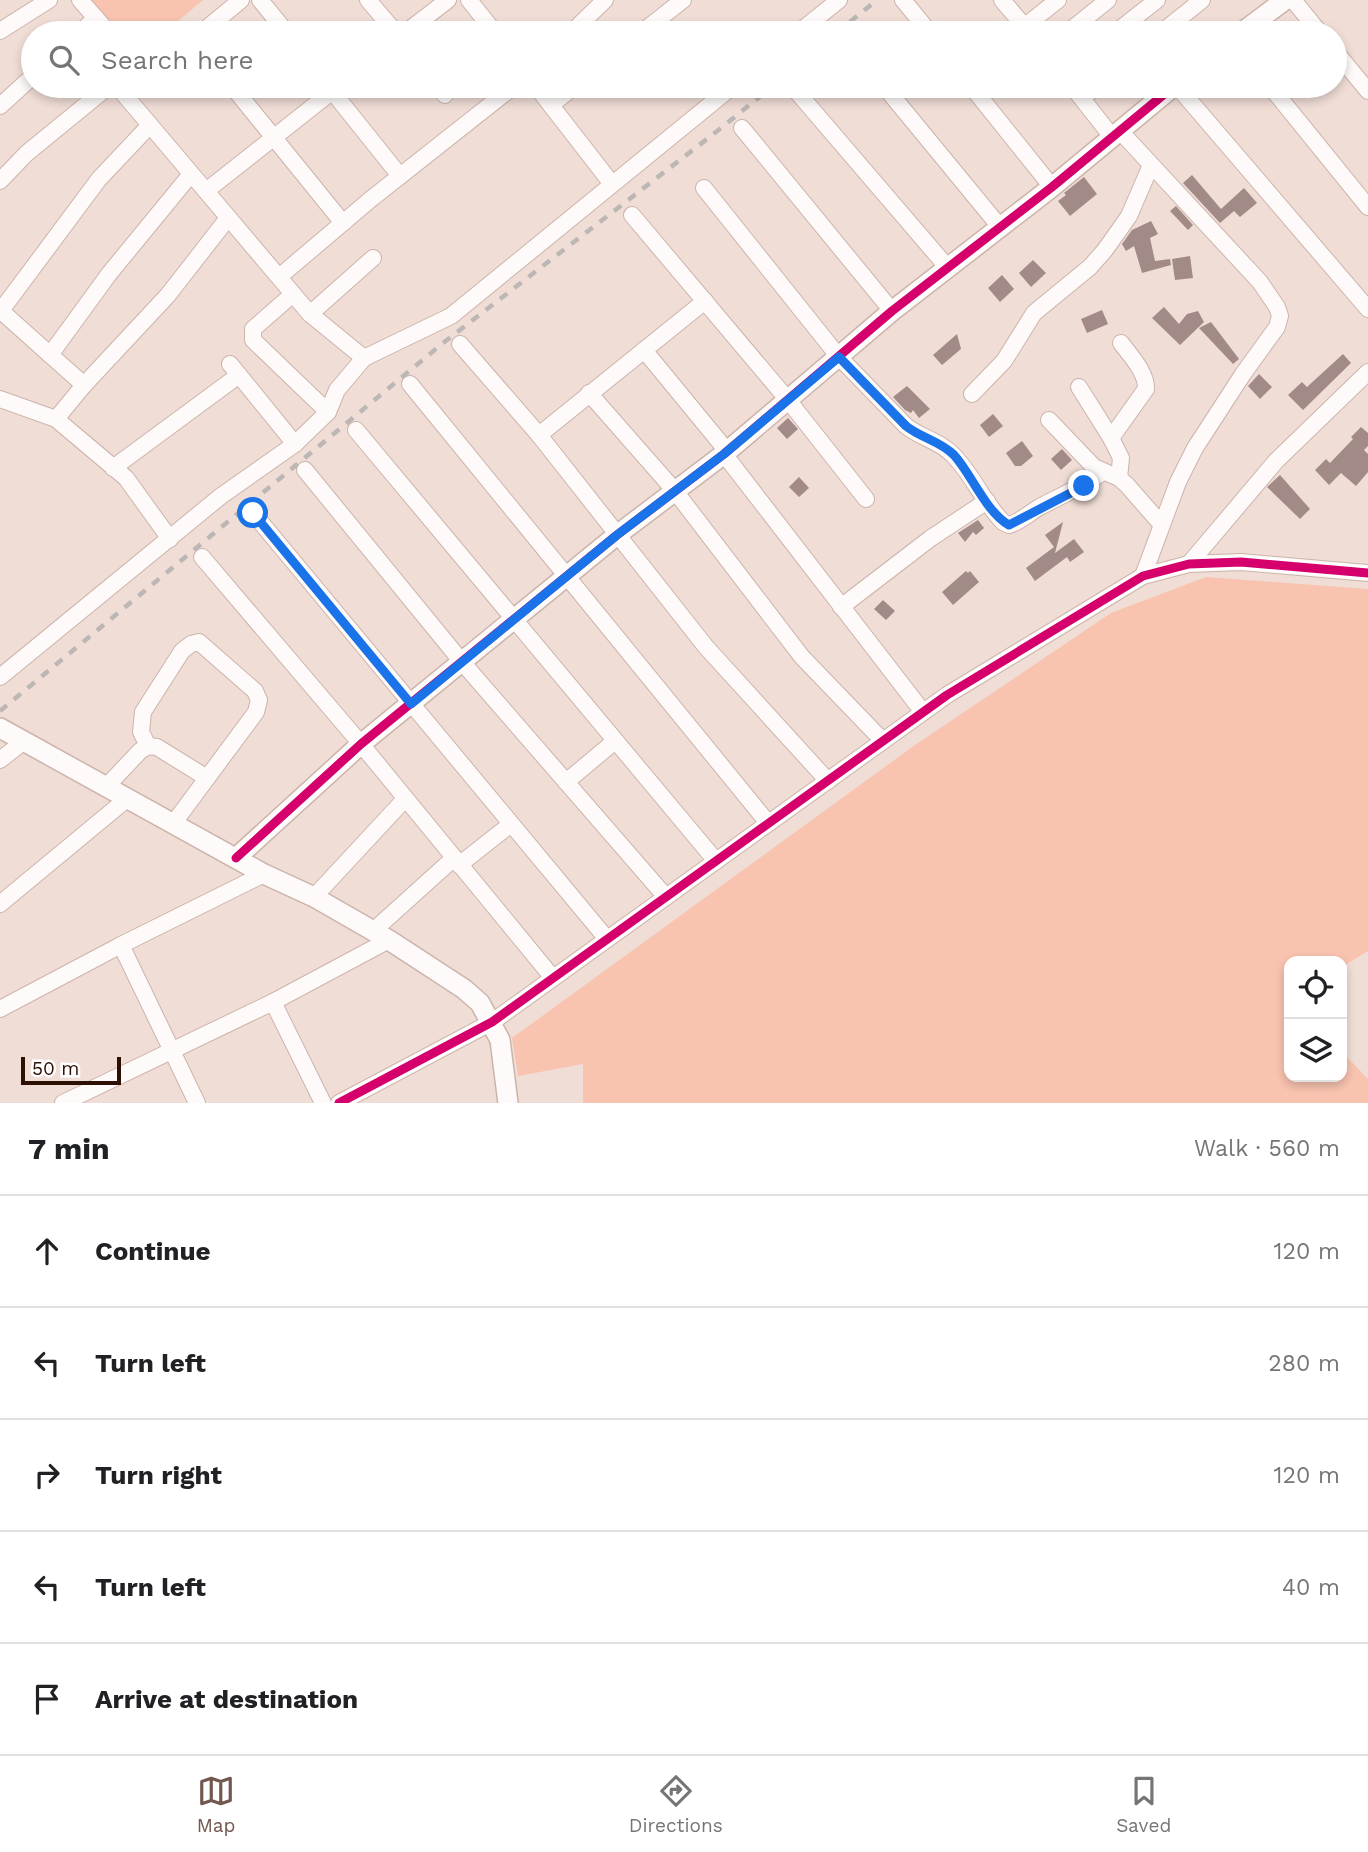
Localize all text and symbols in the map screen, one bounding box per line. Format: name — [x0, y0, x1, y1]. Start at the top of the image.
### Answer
search box — [21, 21, 1347, 98]
icon: search — [45, 41, 83, 79]
text: Search here — [101, 45, 253, 75]
route end — [1068, 470, 1099, 501]
route start — [237, 497, 268, 528]
map controls — [1284, 956, 1347, 1082]
button: locate — [1284, 956, 1347, 1019]
button: layers — [1284, 1019, 1347, 1082]
scale bar — [21, 1054, 121, 1086]
text: 50 m — [32, 1057, 79, 1080]
text: 7 min — [28, 1131, 110, 1166]
text: Walk · 560 m — [1194, 1135, 1340, 1162]
icon: ahead — [28, 1232, 66, 1270]
text: Continue — [95, 1236, 211, 1266]
text: 120 m — [1274, 1238, 1340, 1265]
icon: left — [28, 1344, 66, 1382]
text: Turn left — [95, 1348, 206, 1378]
text: 280 m — [1268, 1350, 1340, 1377]
icon: right — [28, 1456, 66, 1494]
text: Turn right — [95, 1460, 222, 1490]
text: 120 m — [1274, 1462, 1340, 1489]
icon: left — [28, 1568, 66, 1606]
text: Turn left — [95, 1572, 206, 1602]
text: 40 m — [1282, 1574, 1340, 1601]
icon: arrive — [28, 1680, 66, 1718]
text: Arrive at destination — [95, 1684, 358, 1714]
tab: Map — [197, 1772, 235, 1837]
tab: Directions — [629, 1772, 723, 1837]
tab: Saved — [1116, 1772, 1171, 1837]

